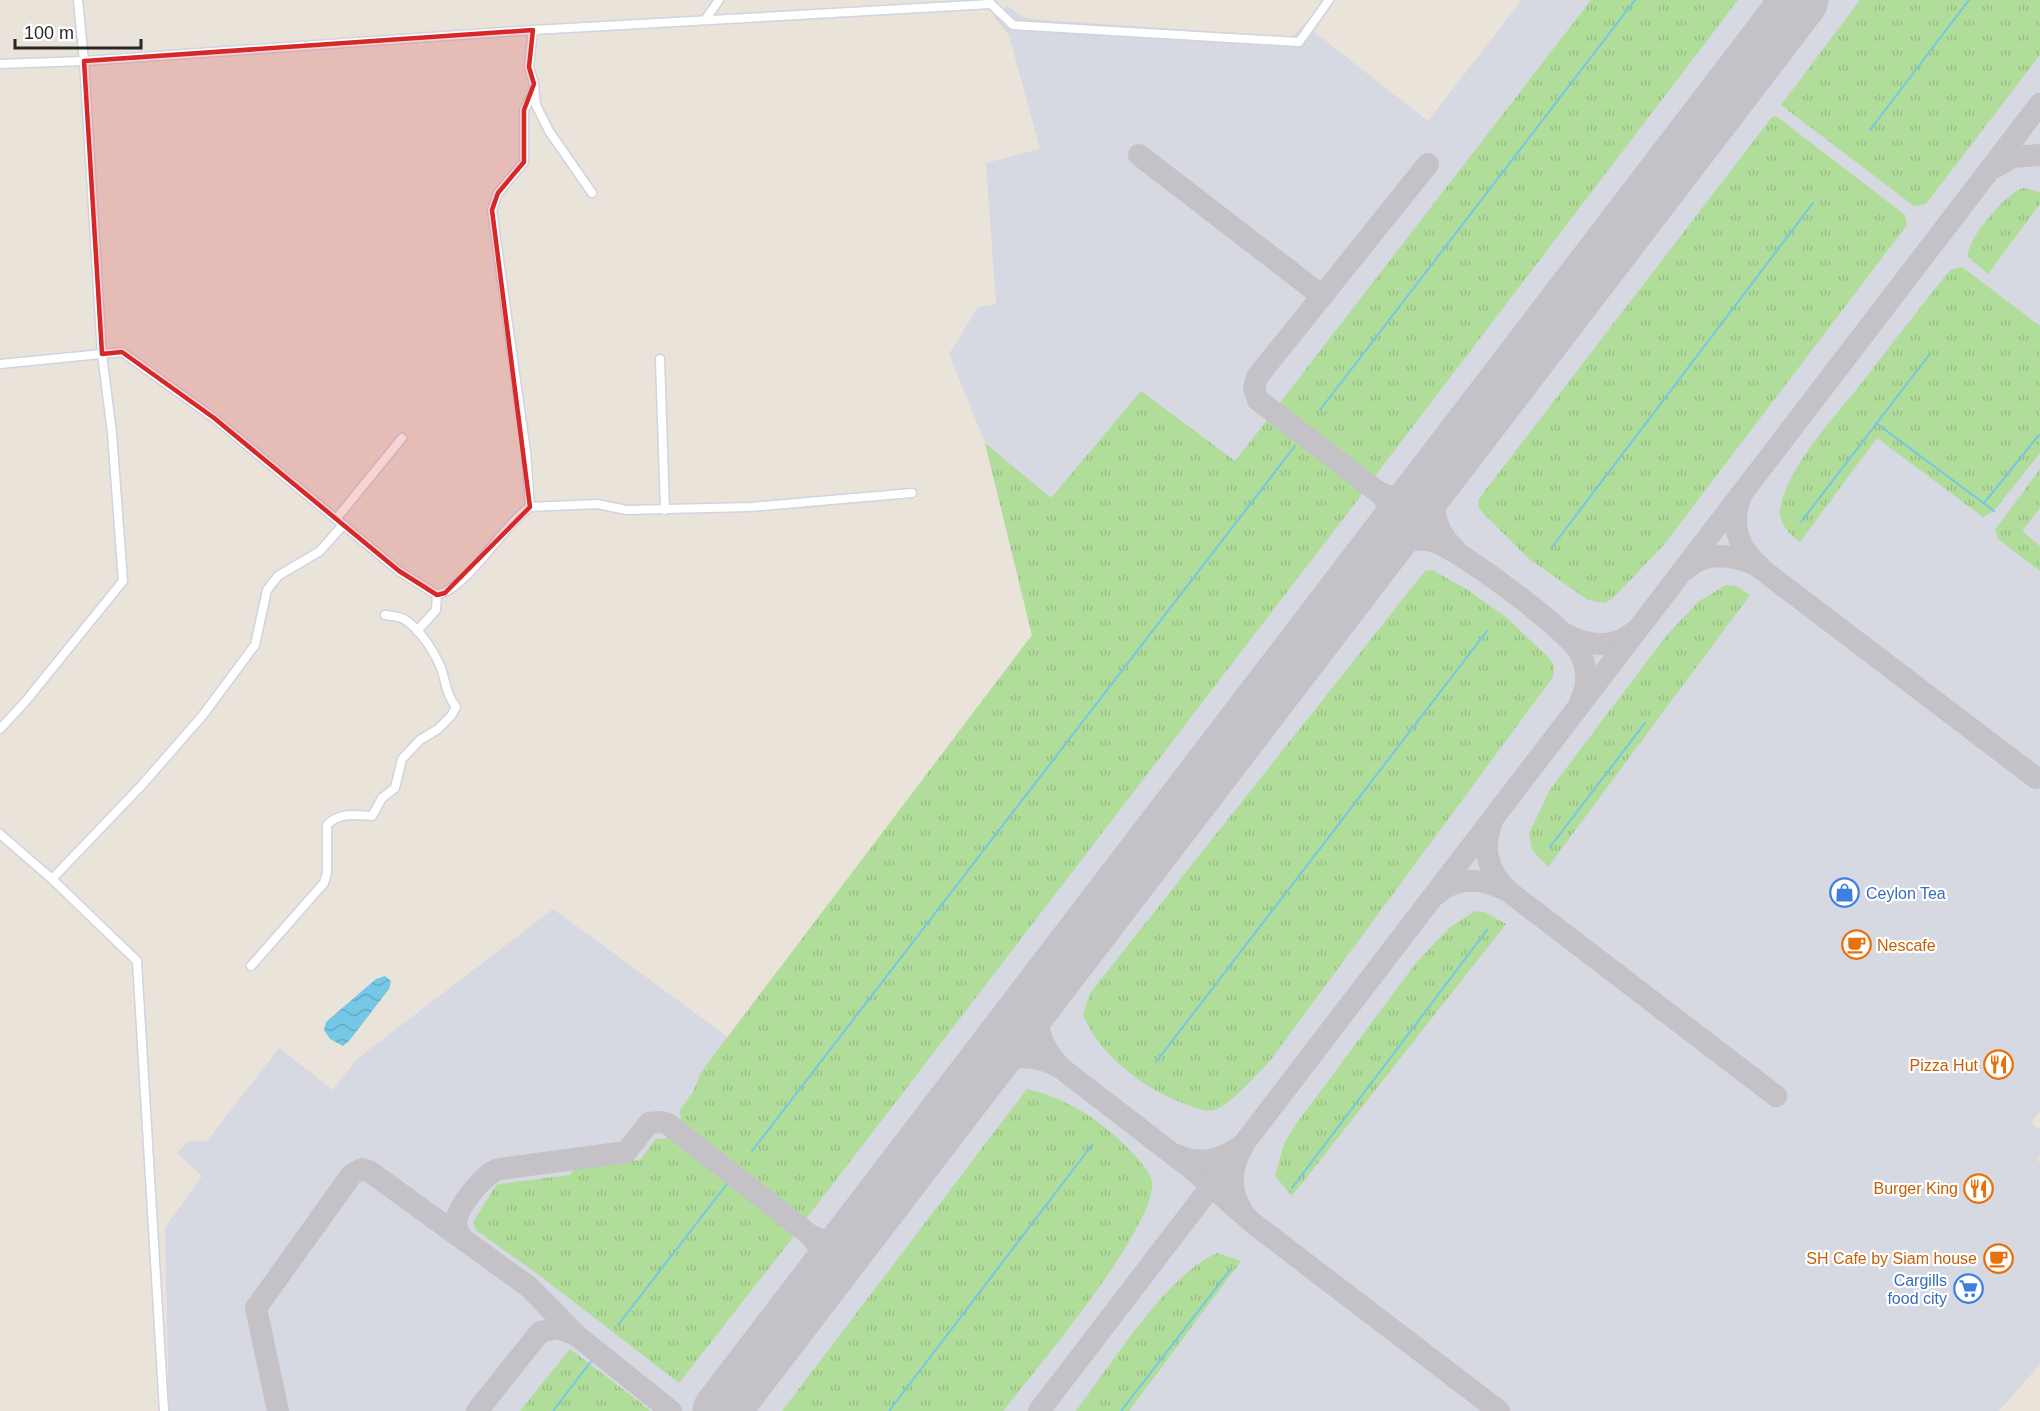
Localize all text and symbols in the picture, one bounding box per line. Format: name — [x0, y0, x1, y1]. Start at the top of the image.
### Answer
scale bar — [15, 12, 141, 50]
text: 100 m — [24, 23, 74, 43]
shop icon: Ceylon Tea — [1829, 877, 1861, 909]
place label: Ceylon Tea — [1866, 885, 1946, 902]
cafe icon: Nescafe — [1840, 929, 1872, 961]
place label: Nescafe — [1877, 937, 1936, 954]
restaurant icon: Pizza Hut — [1983, 1049, 2015, 1081]
place label: Pizza Hut — [1910, 1057, 1979, 1074]
restaurant icon: Burger King — [1963, 1172, 1995, 1204]
place label: Burger King — [1874, 1180, 1958, 1197]
cafe icon: SH Cafe by Siam house — [1982, 1242, 2014, 1274]
place label: SH Cafe by Siam house — [1806, 1250, 1977, 1267]
place label: Cargills food city — [1887, 1272, 1947, 1307]
supermarket icon: Cargills food city — [1952, 1273, 1984, 1305]

